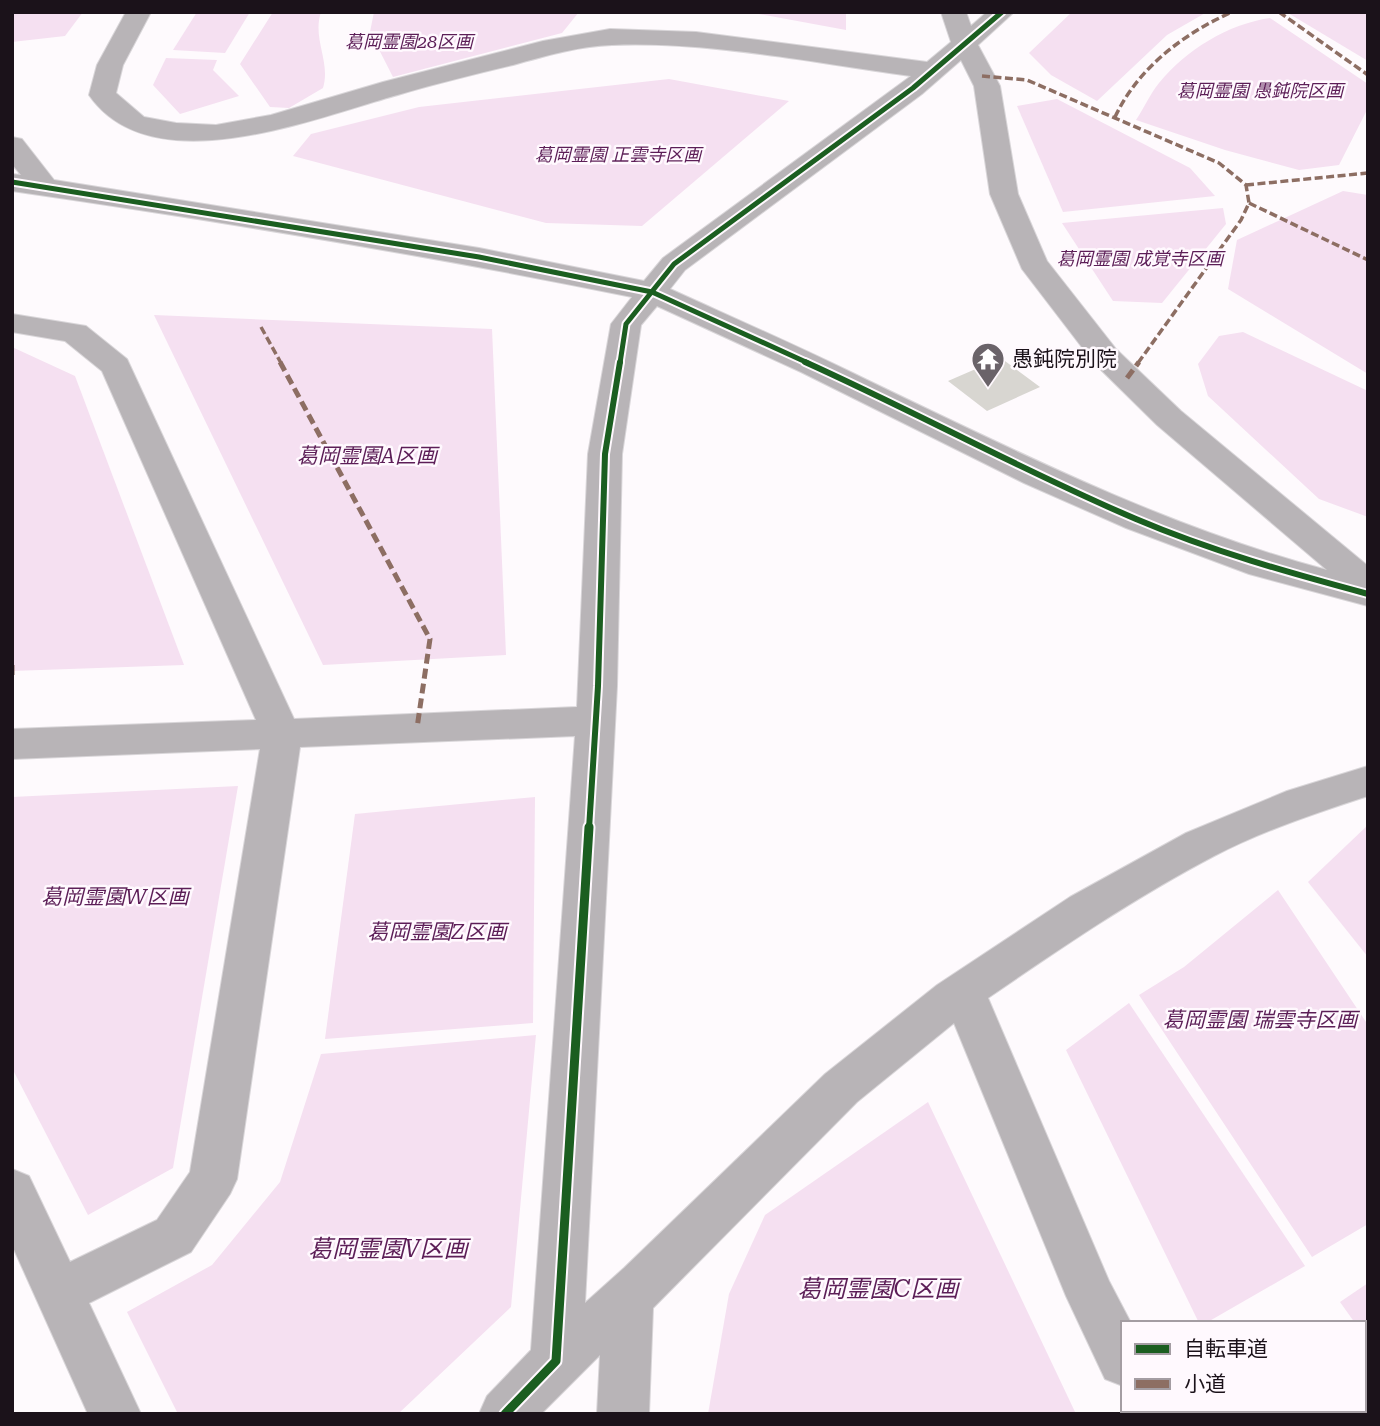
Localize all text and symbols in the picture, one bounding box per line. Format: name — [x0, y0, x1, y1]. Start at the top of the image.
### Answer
park label: 葛岡霊園28区画 — [345, 31, 476, 52]
park label: 葛岡霊園 愚鈍院区画 — [1177, 80, 1346, 101]
park label: 葛岡霊園 正雲寺区画 — [535, 144, 704, 165]
park label: 葛岡霊園 成覚寺区画 — [1057, 248, 1226, 269]
temple icon: 愚鈍院別院 — [969, 340, 1007, 389]
place label: 愚鈍院別院 — [1012, 347, 1117, 371]
park label: 葛岡霊園A区画 — [297, 444, 440, 468]
park label: 葛岡霊園W区画 — [41, 885, 192, 909]
park label: 葛岡霊園Z区画 — [368, 920, 509, 944]
park label: 葛岡霊園 瑞雲寺区画 — [1163, 1008, 1360, 1032]
park label: 葛岡霊園V区画 — [308, 1235, 472, 1263]
park label: 葛岡霊園C区画 — [798, 1275, 962, 1303]
legend — [1121, 1321, 1366, 1412]
text: 自転車道 — [1184, 1337, 1268, 1361]
text: 小道 — [1184, 1372, 1226, 1396]

